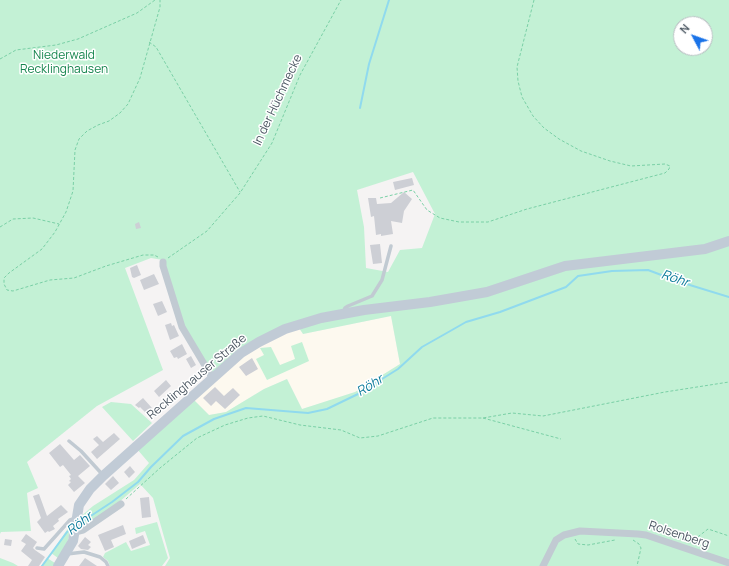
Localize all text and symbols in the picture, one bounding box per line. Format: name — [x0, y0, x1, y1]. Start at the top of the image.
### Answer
north arrow — [673, 16, 713, 56]
text: N — [676, 21, 693, 36]
park label: Niederwald Recklinghausen — [20, 49, 108, 77]
street label: In der Hüchmecke — [251, 52, 305, 148]
water label: Röhr — [659, 267, 691, 291]
street label: Recklinghauser Straße — [144, 331, 250, 423]
water label: Röhr — [354, 372, 386, 400]
water label: Röhr — [64, 509, 96, 539]
street label: Rolsenberg — [647, 518, 711, 552]

